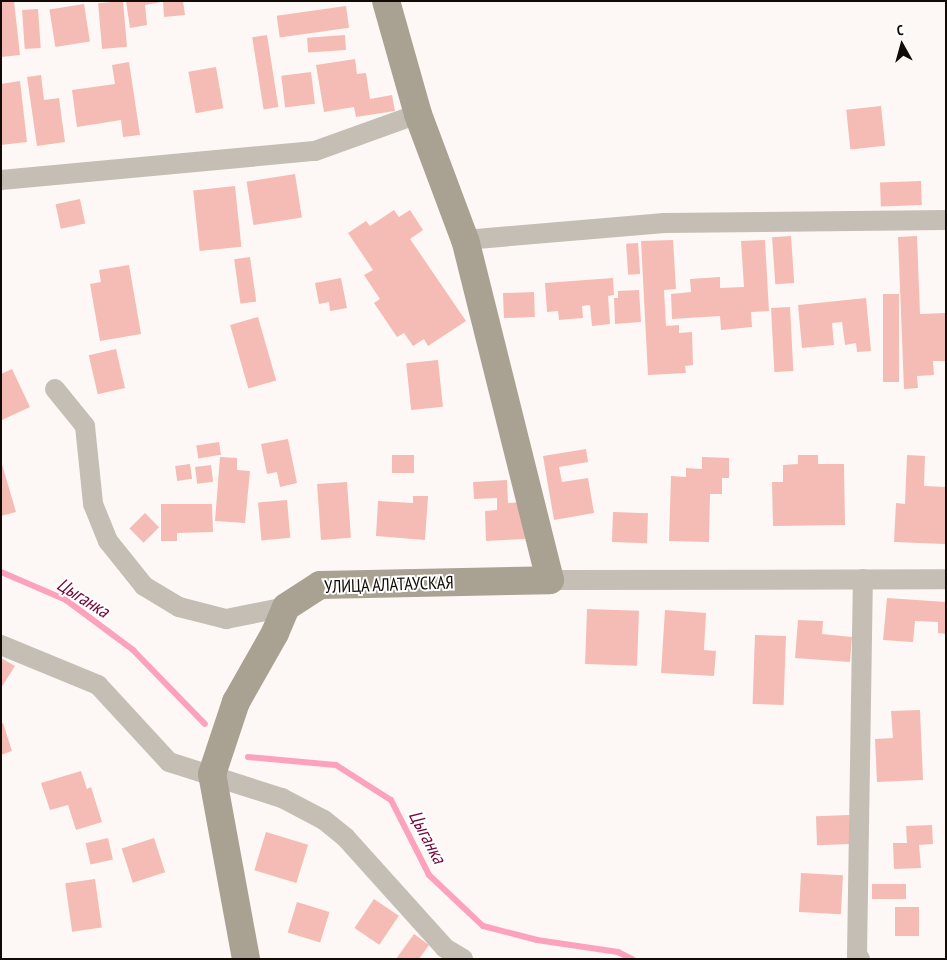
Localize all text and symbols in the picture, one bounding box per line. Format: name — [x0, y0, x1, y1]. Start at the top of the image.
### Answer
north arrow — [877, 20, 927, 70]
text: С — [896, 21, 904, 39]
street label: УЛИЦА АЛАТАУСКАЯ — [323, 572, 455, 598]
water label: Цыганка — [53, 573, 113, 623]
water label: Цыганка — [404, 806, 450, 868]

